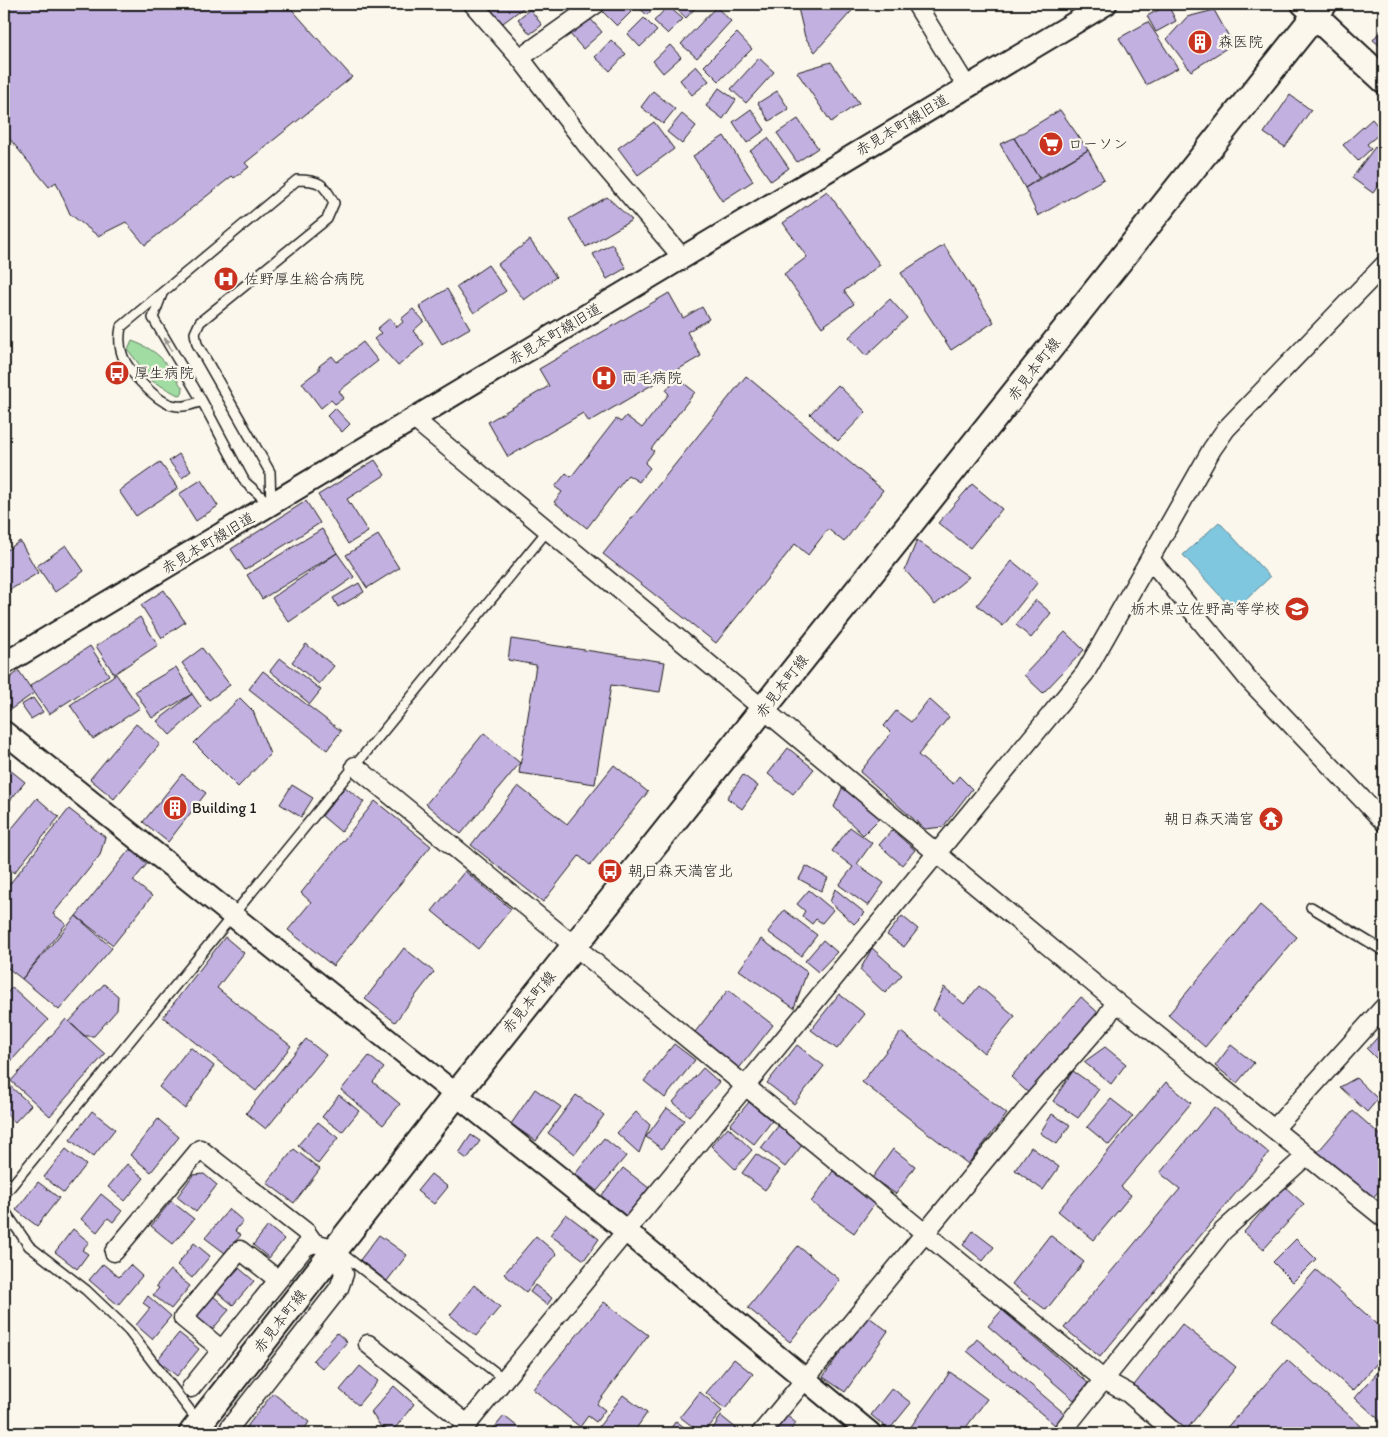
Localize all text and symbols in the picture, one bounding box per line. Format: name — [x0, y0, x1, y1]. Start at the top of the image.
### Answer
building icon: 森医院 — [1187, 29, 1213, 55]
place label: 森医院 — [1218, 33, 1263, 51]
street label: 赤見本町線旧道 — [852, 90, 952, 160]
supermarket icon: ローソン — [1038, 131, 1064, 157]
place label: ローソン — [1068, 135, 1128, 153]
hospital icon: 佐野厚生総合病院 — [213, 266, 239, 292]
place label: 佐野厚生総合病院 — [244, 270, 364, 288]
street label: 赤見本町線旧道 — [505, 299, 605, 369]
street label: 赤見本町線 — [1004, 334, 1064, 404]
one-way arrow — [163, 338, 172, 351]
bus stop icon: 厚生病院 — [104, 360, 130, 386]
place label: 厚生病院 — [134, 364, 194, 382]
hospital icon: 両毛病院 — [591, 365, 617, 391]
place label: 両毛病院 — [622, 369, 682, 387]
street label: 赤見本町線旧道 — [158, 508, 258, 578]
school or university icon: 栃木県立佐野高等学校 — [1284, 596, 1310, 622]
place label: 栃木県立佐野高等学校 — [1130, 600, 1280, 618]
street label: 赤見本町線 — [752, 651, 812, 721]
building icon: Building 1 — [162, 795, 188, 821]
place label: Building 1 — [192, 799, 256, 817]
temple icon: 朝日森天満宮 — [1258, 806, 1284, 832]
place label: 朝日森天満宮 — [1164, 810, 1254, 828]
bus stop icon: 朝日森天満宮北 — [597, 858, 623, 884]
place label: 朝日森天満宮北 — [628, 862, 733, 880]
street label: 赤見本町線 — [498, 967, 560, 1037]
street label: 赤見本町線 — [250, 1286, 310, 1356]

